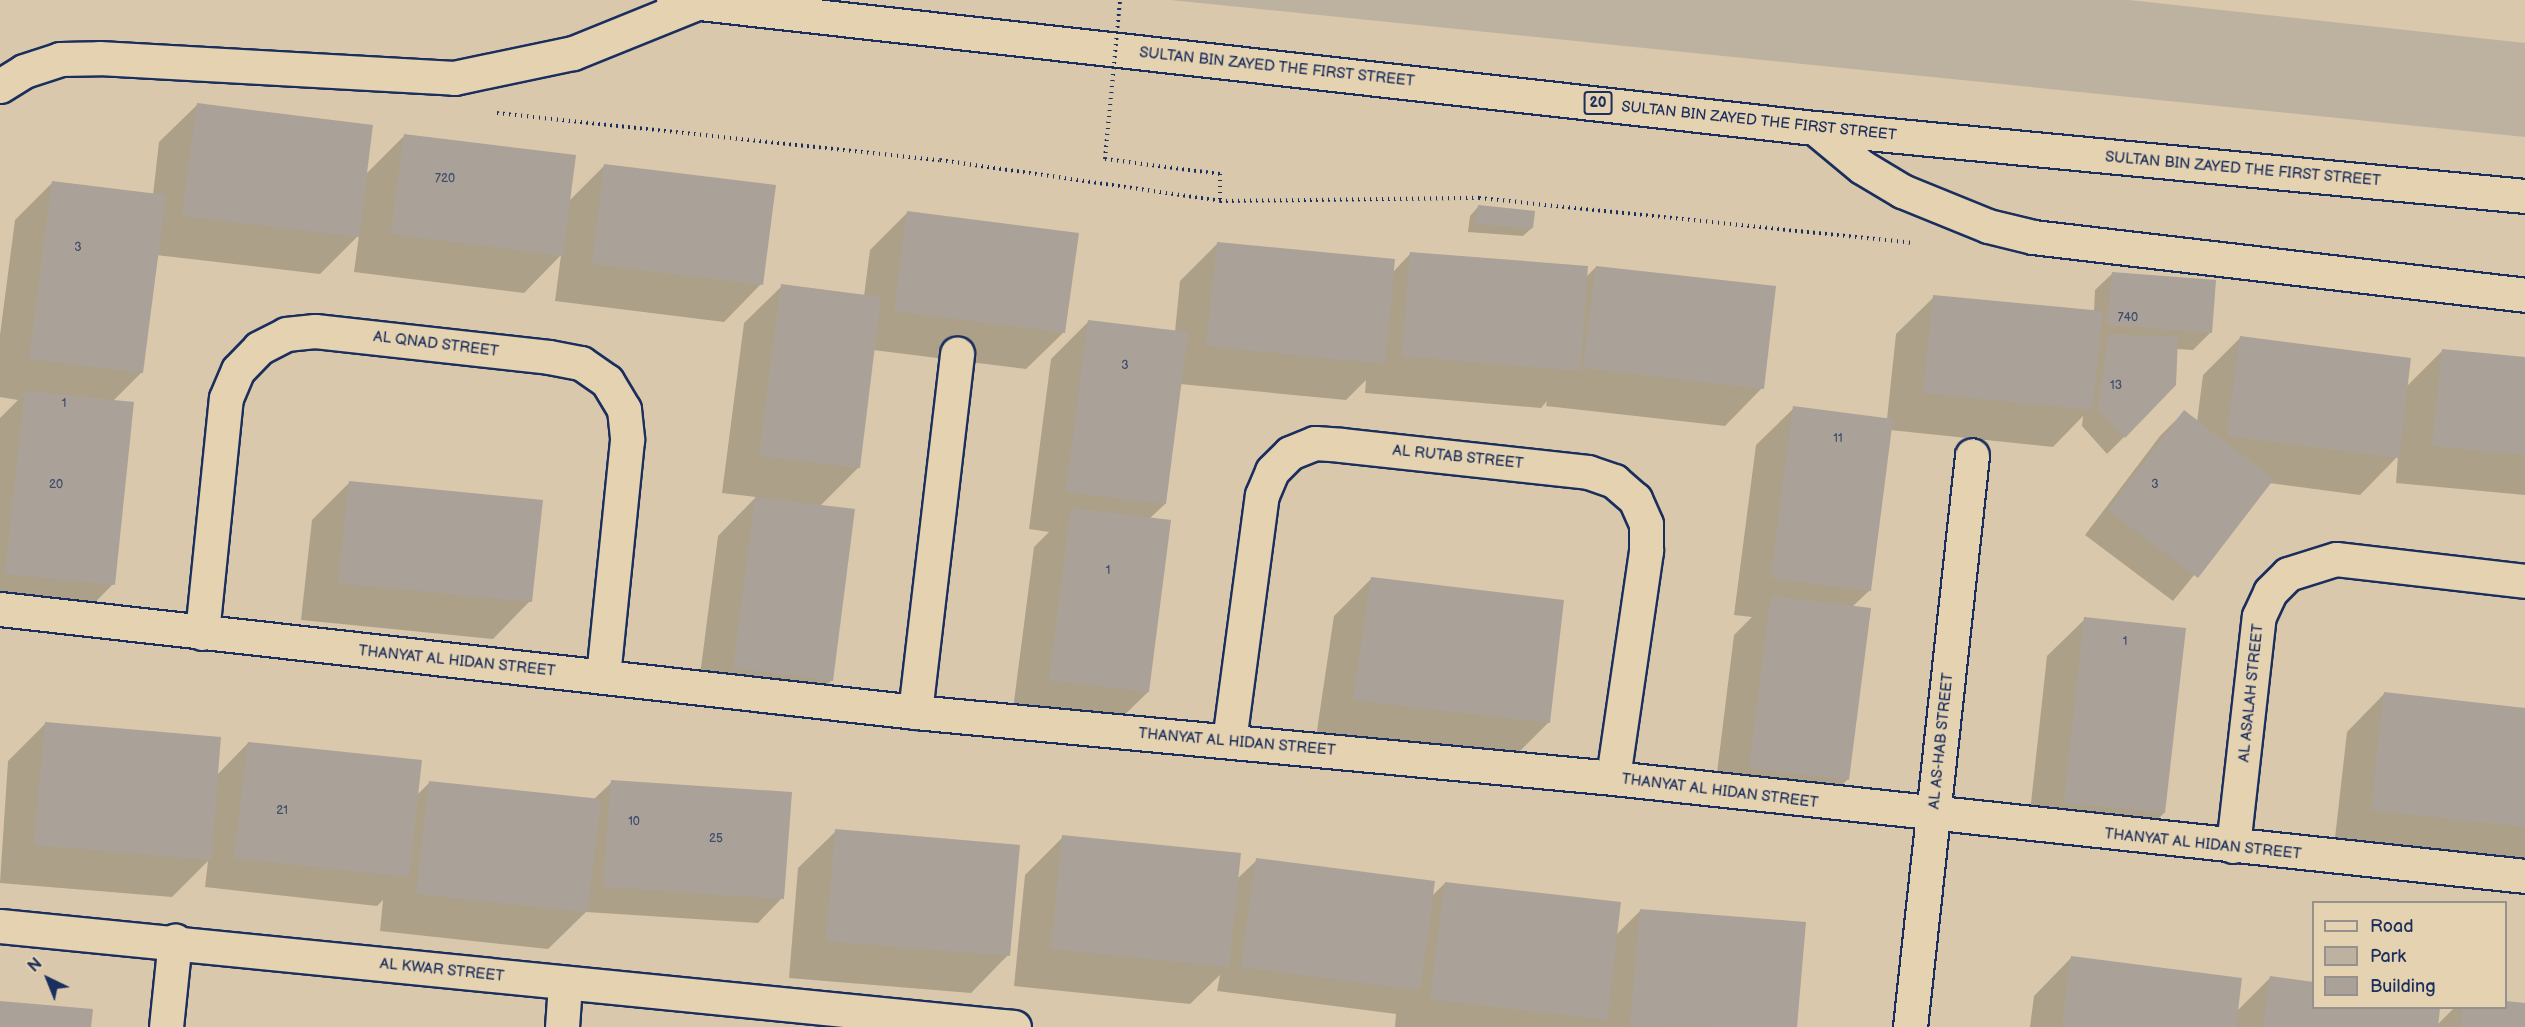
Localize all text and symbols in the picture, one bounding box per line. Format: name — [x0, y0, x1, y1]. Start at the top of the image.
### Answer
street label: SULTAN BIN ZAYED THE FIRST STREET — [1138, 44, 1416, 90]
road number: 20 — [1583, 92, 1613, 114]
street label: SULTAN BIN ZAYED THE FIRST STREET — [1620, 98, 1898, 144]
street label: SULTAN BIN ZAYED THE FIRST STREET — [2104, 148, 2382, 190]
house number: 720 — [435, 172, 455, 186]
house number: 3 — [74, 241, 82, 255]
house number: 740 — [2118, 311, 2138, 325]
street label: AL QNAD STREET — [372, 327, 500, 361]
house number: 3 — [1121, 359, 1129, 373]
house number: 13 — [2110, 379, 2122, 393]
house number: 1 — [62, 397, 66, 411]
house number: 11 — [1833, 432, 1843, 446]
street label: AL RUTAB STREET — [1392, 441, 1524, 473]
house number: 20 — [49, 478, 63, 492]
house number: 3 — [2151, 478, 2159, 492]
house number: 1 — [1106, 564, 1110, 578]
street label: AL ASALAH STREET — [2235, 623, 2267, 763]
house number: 1 — [2123, 635, 2127, 649]
street label: THANYAT AL HIDAN STREET — [357, 642, 557, 680]
street label: AL AS-HAB STREET — [1925, 672, 1957, 810]
street label: THANYAT AL HIDAN STREET — [1137, 724, 1337, 760]
street label: THANYAT AL HIDAN STREET — [1620, 770, 1820, 812]
house number: 21 — [276, 804, 288, 818]
house number: 10 — [628, 815, 640, 829]
street label: THANYAT AL HIDAN STREET — [2103, 825, 2303, 863]
house number: 25 — [709, 832, 723, 846]
legend — [2312, 901, 2507, 1009]
text: Road — [2370, 916, 2414, 937]
text: Park — [2370, 946, 2406, 967]
north arrow — [18, 949, 78, 1009]
text: N — [25, 954, 46, 977]
street label: AL KWAR STREET — [379, 955, 505, 985]
text: Building — [2370, 976, 2436, 997]

